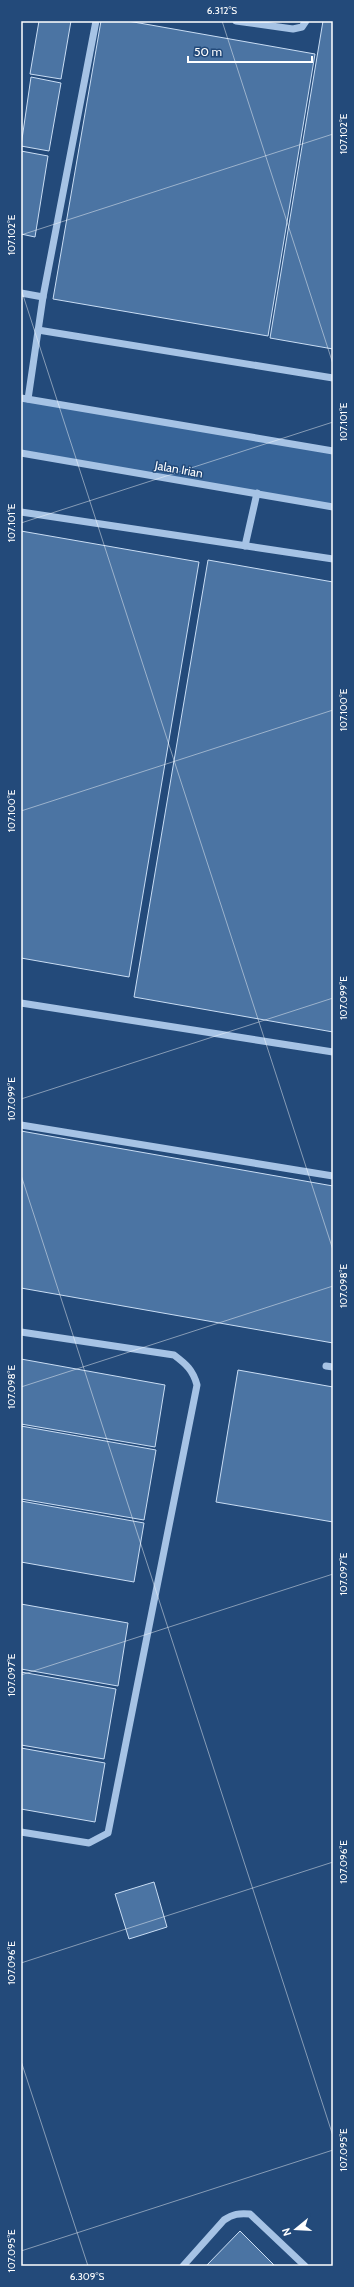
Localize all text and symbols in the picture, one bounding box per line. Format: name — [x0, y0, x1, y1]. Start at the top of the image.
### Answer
text: 6.312°S — [207, 4, 237, 17]
scale bar — [188, 38, 312, 64]
text: 50 m — [194, 44, 222, 59]
text: 107.102°E — [337, 113, 350, 154]
text: 107.102°E — [5, 214, 18, 255]
text: 107.101°E — [337, 402, 350, 441]
street label: Jalan Irian — [153, 457, 204, 481]
text: 107.101°E — [5, 503, 18, 542]
text: 107.100°E — [337, 688, 350, 731]
text: 107.100°E — [5, 789, 18, 832]
text: 107.099°E — [337, 976, 350, 1020]
text: 107.099°E — [5, 1077, 18, 1121]
text: 107.098°E — [337, 1264, 350, 1308]
text: 107.098°E — [5, 1365, 18, 1409]
text: 107.097°E — [337, 1552, 350, 1595]
text: 107.097°E — [5, 1653, 18, 1696]
text: 107.096°E — [337, 1840, 350, 1884]
text: 107.096°E — [5, 1941, 18, 1985]
text: 107.095°E — [337, 2128, 350, 2172]
north arrow — [276, 2209, 316, 2249]
text: N — [279, 2226, 294, 2238]
text: 107.095°E — [5, 2229, 18, 2273]
text: 6.309°S — [70, 2270, 104, 2283]

